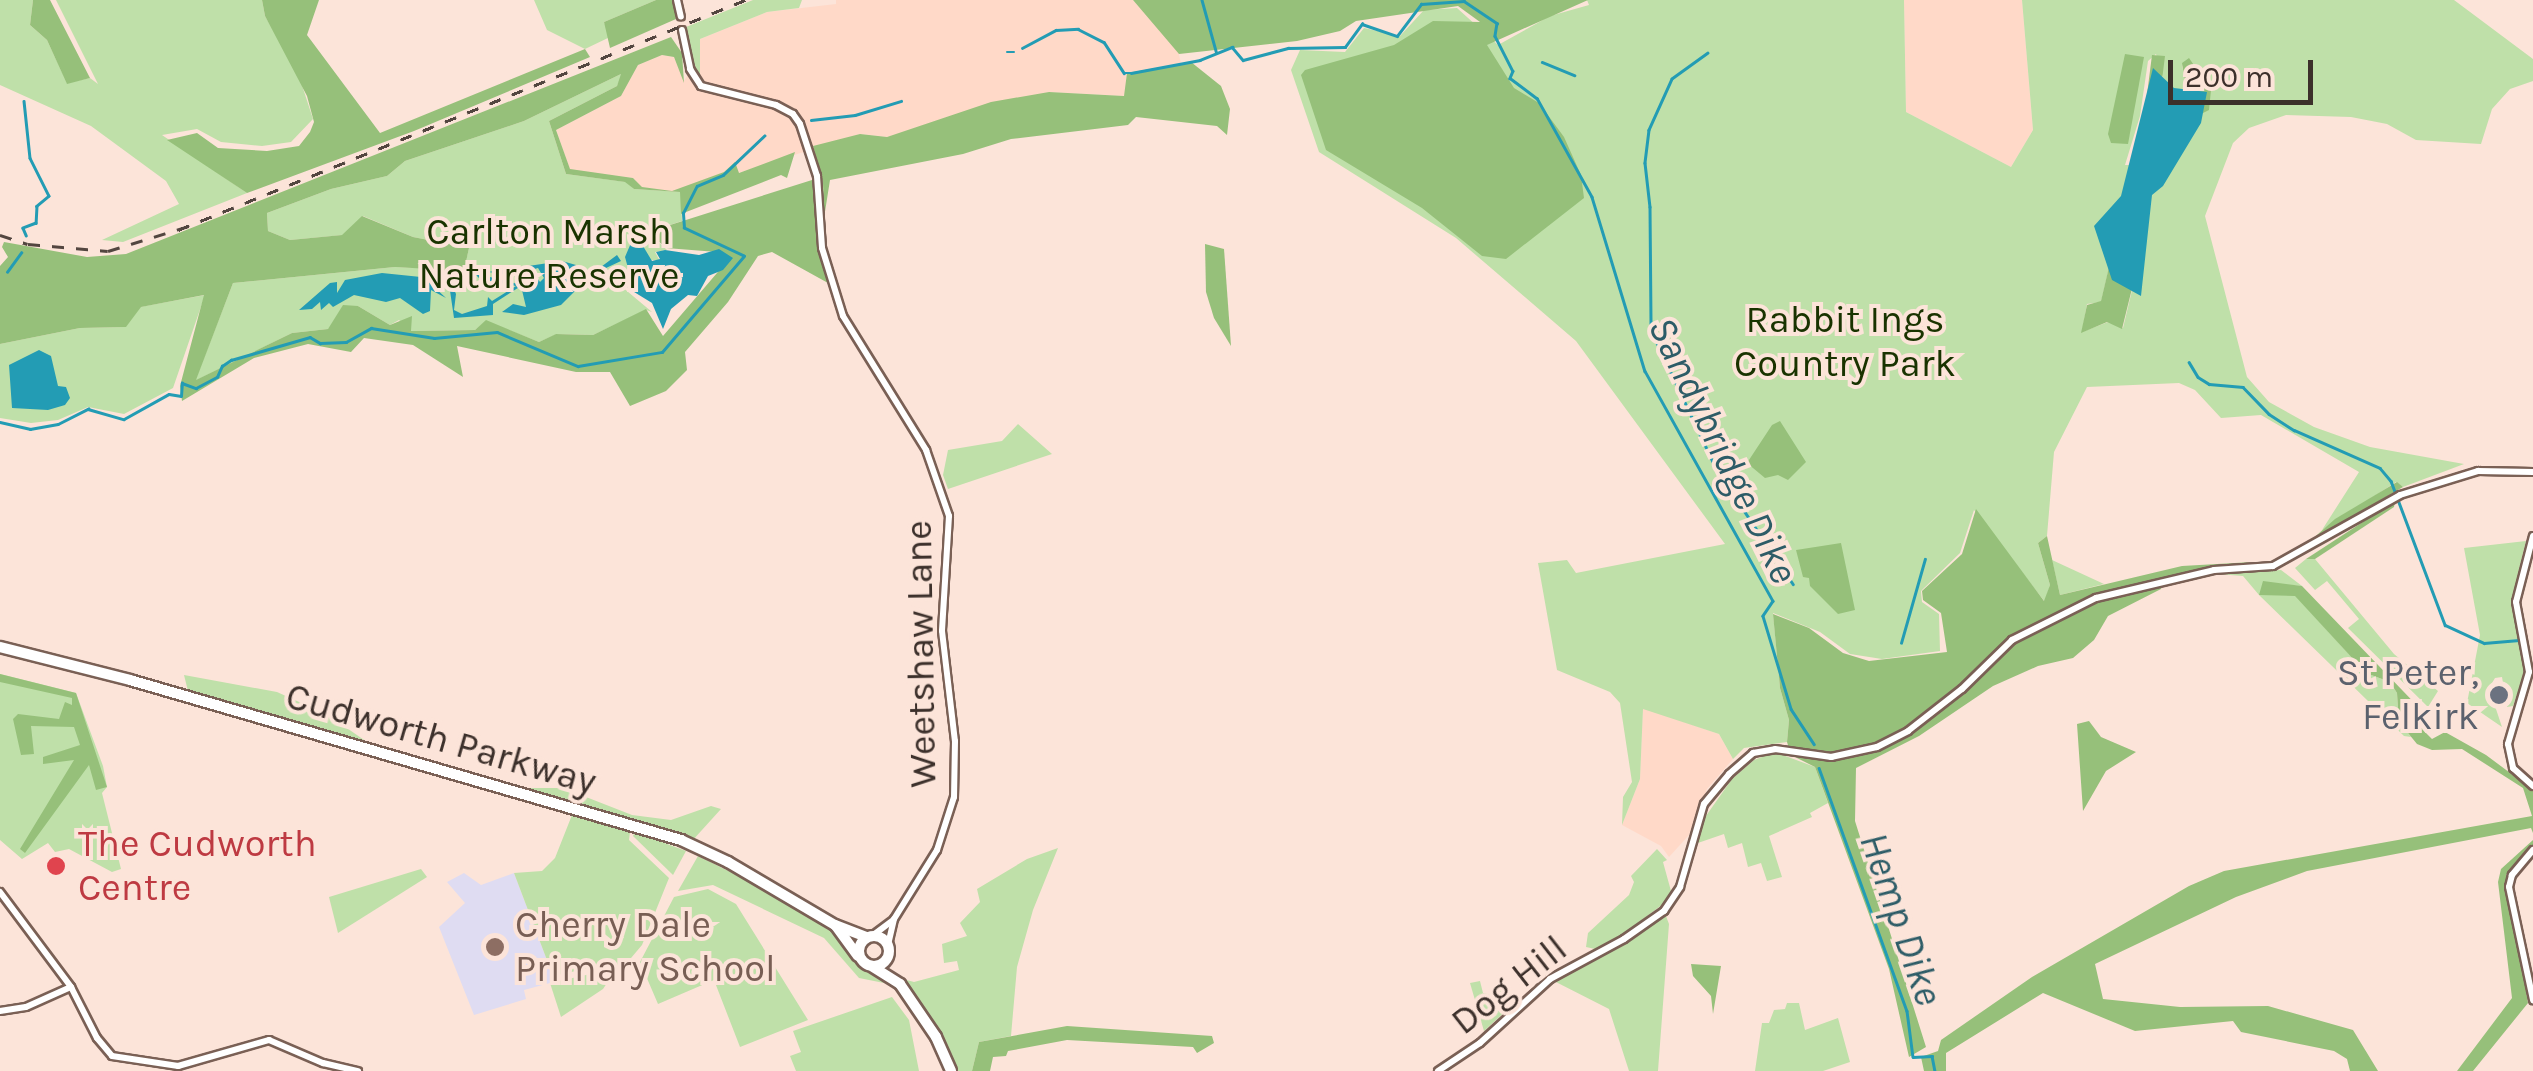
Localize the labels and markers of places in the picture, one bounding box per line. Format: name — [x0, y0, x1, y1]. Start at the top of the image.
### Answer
place label: St Peter, Felkirk — [2337, 650, 2479, 739]
marker: St Peter, Felkirk — [2488, 684, 2510, 706]
place label: The Cudworth Centre — [78, 821, 317, 911]
marker: The Cudworth Centre — [43, 853, 69, 879]
place label: Cherry Dale Primary School — [515, 902, 776, 992]
marker: Cherry Dale Primary School — [484, 936, 506, 958]

